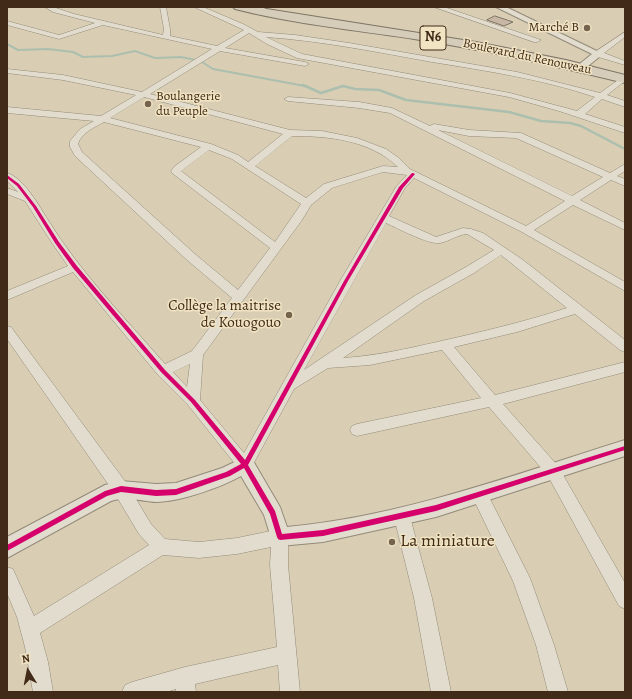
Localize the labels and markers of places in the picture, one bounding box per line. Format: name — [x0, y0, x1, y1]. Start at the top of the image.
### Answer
place label: Marché B — [529, 20, 579, 36]
marker: Marché B — [582, 23, 592, 33]
place label: Boulangerie du Peuple — [156, 89, 220, 120]
marker: Boulangerie du Peuple — [143, 99, 153, 109]
place label: Collège la maitrise de Kouogouo — [168, 297, 281, 332]
marker: Collège la maitrise de Kouogouo — [284, 310, 294, 320]
place label: La miniature — [400, 531, 495, 553]
marker: La miniature — [387, 537, 397, 547]

